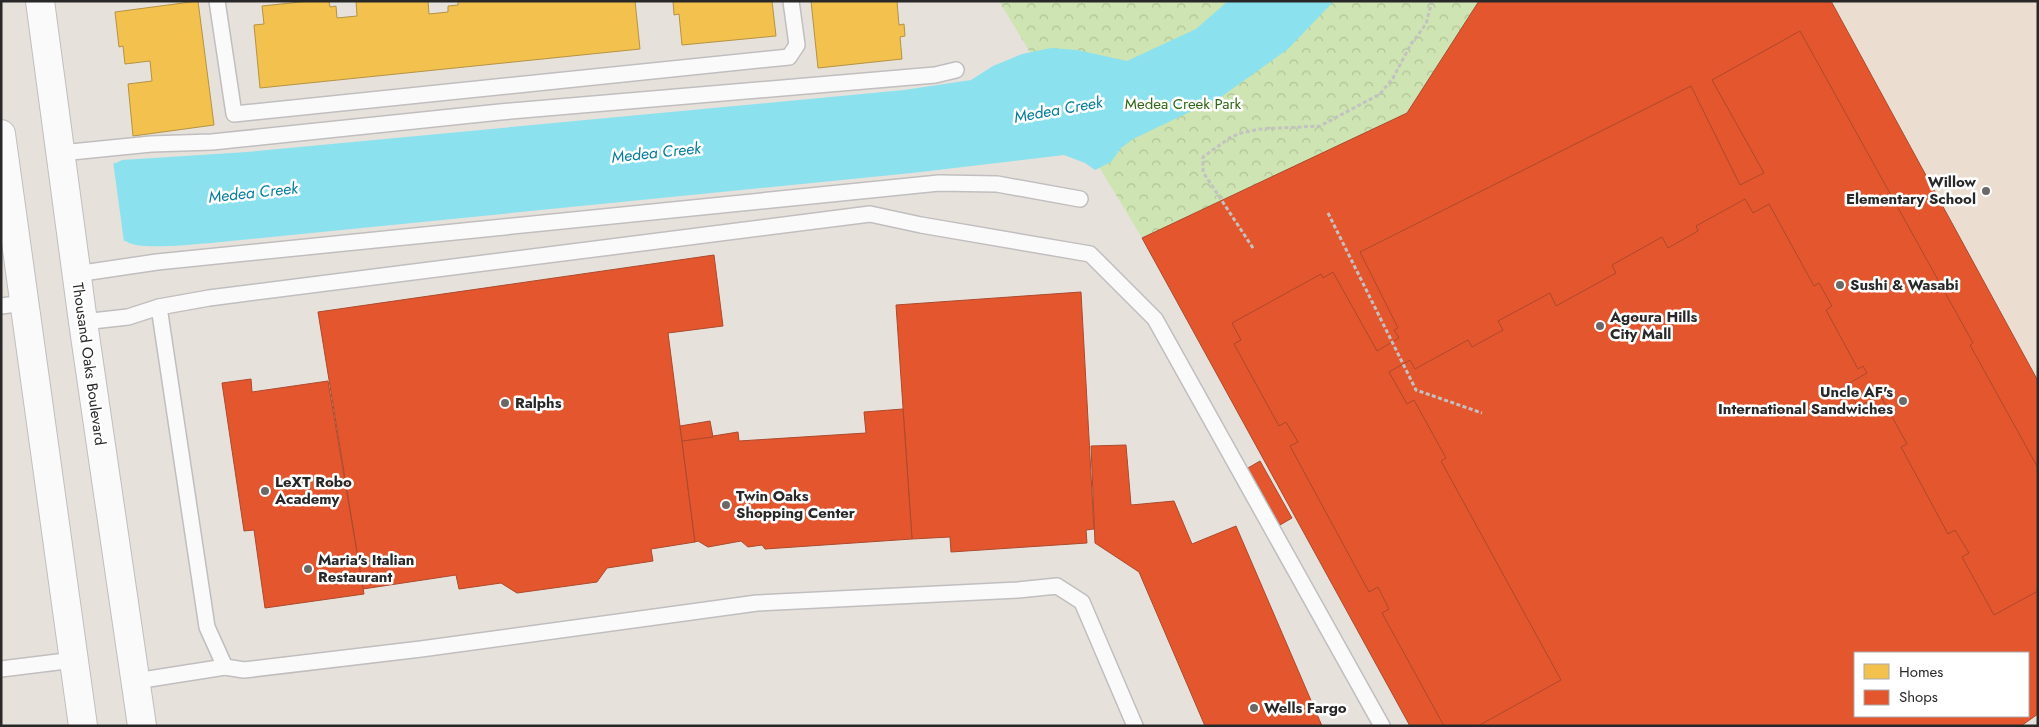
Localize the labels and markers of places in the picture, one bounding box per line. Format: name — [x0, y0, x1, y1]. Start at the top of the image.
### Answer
place label: Willow Elementary School — [1846, 171, 1977, 210]
marker: Willow Elementary School — [1980, 185, 1992, 197]
place label: Sushi & Wasabi — [1850, 274, 1959, 296]
marker: Sushi & Wasabi — [1834, 279, 1846, 291]
place label: Agoura Hills City Mall — [1609, 306, 1697, 345]
marker: Agoura Hills City Mall — [1594, 320, 1606, 332]
place label: Uncle AF's International Sandwiches — [1718, 381, 1893, 420]
place label: Ralphs — [515, 392, 562, 414]
marker: Uncle AF's International Sandwiches — [1897, 395, 1909, 407]
marker: Ralphs — [499, 397, 511, 409]
place label: LeXT Robo Academy — [274, 471, 352, 510]
marker: LeXT Robo Academy — [259, 485, 271, 497]
place label: Twin Oaks Shopping Center — [736, 485, 856, 524]
marker: Twin Oaks Shopping Center — [720, 499, 732, 511]
place label: Maria's Italian Restaurant — [318, 549, 414, 588]
marker: Maria's Italian Restaurant — [302, 563, 314, 575]
place label: Wells Fargo — [1264, 697, 1347, 719]
marker: Wells Fargo — [1248, 702, 1260, 714]

